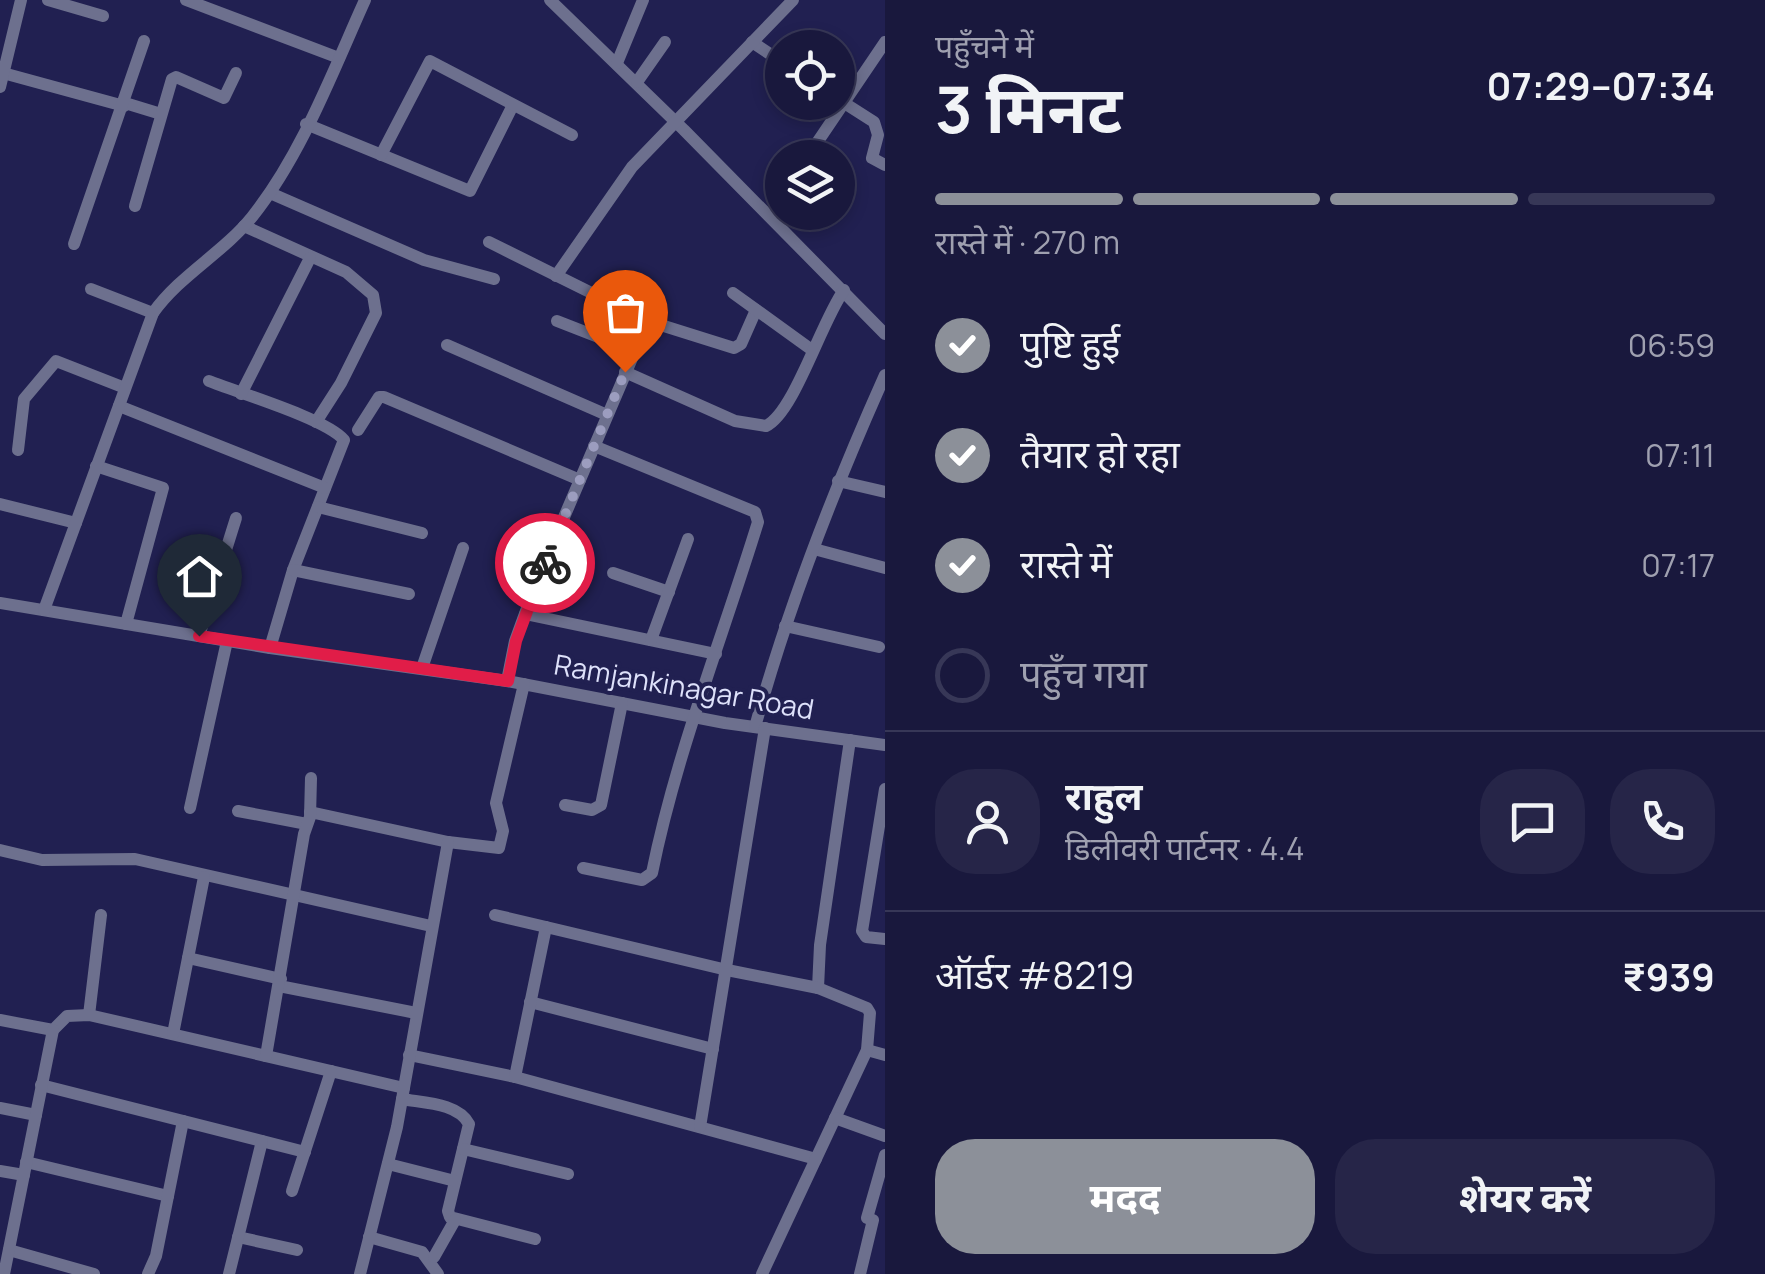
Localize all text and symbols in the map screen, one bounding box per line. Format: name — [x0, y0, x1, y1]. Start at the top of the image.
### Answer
text: पहुँचने में — [935, 24, 1034, 68]
map controls — [765, 30, 855, 230]
button: locate — [765, 30, 855, 120]
text: 07:29–07:34 — [1486, 59, 1715, 111]
text: 3 मिनट — [935, 64, 1122, 153]
button: layers — [765, 140, 855, 230]
text: रास्ते में · 270 m — [935, 220, 1120, 264]
pin — [583, 270, 668, 373]
icon: bag — [598, 285, 653, 340]
text: पुष्टि हुई — [1020, 317, 1120, 369]
icon: check — [935, 318, 990, 373]
text: 06:59 — [1628, 323, 1715, 367]
text: तैयार हो रहा — [1020, 427, 1180, 479]
icon: check — [935, 428, 990, 483]
text: 07:11 — [1645, 433, 1715, 477]
courier — [495, 513, 595, 613]
pin — [157, 534, 242, 637]
icon: bike — [518, 536, 573, 591]
text: रास्ते में — [1020, 537, 1112, 589]
icon: check — [935, 538, 990, 593]
text: 07:17 — [1641, 543, 1715, 587]
icon: home — [172, 549, 227, 604]
street label: Ramjankinagar Road — [551, 644, 817, 728]
text: पहुँच गया — [1020, 647, 1147, 699]
button: person — [935, 769, 1040, 874]
text: राहुल — [1065, 769, 1142, 821]
button: chat — [1480, 769, 1585, 874]
button: phone — [1610, 769, 1715, 874]
text: डिलीवरी पार्टनर · 4.4 — [1065, 826, 1305, 870]
text: ऑर्डर #8219 — [935, 948, 1134, 1000]
text: ₹939 — [1622, 950, 1715, 1002]
button: मदद — [935, 1139, 1315, 1254]
button: शेयर करें — [1335, 1139, 1715, 1254]

